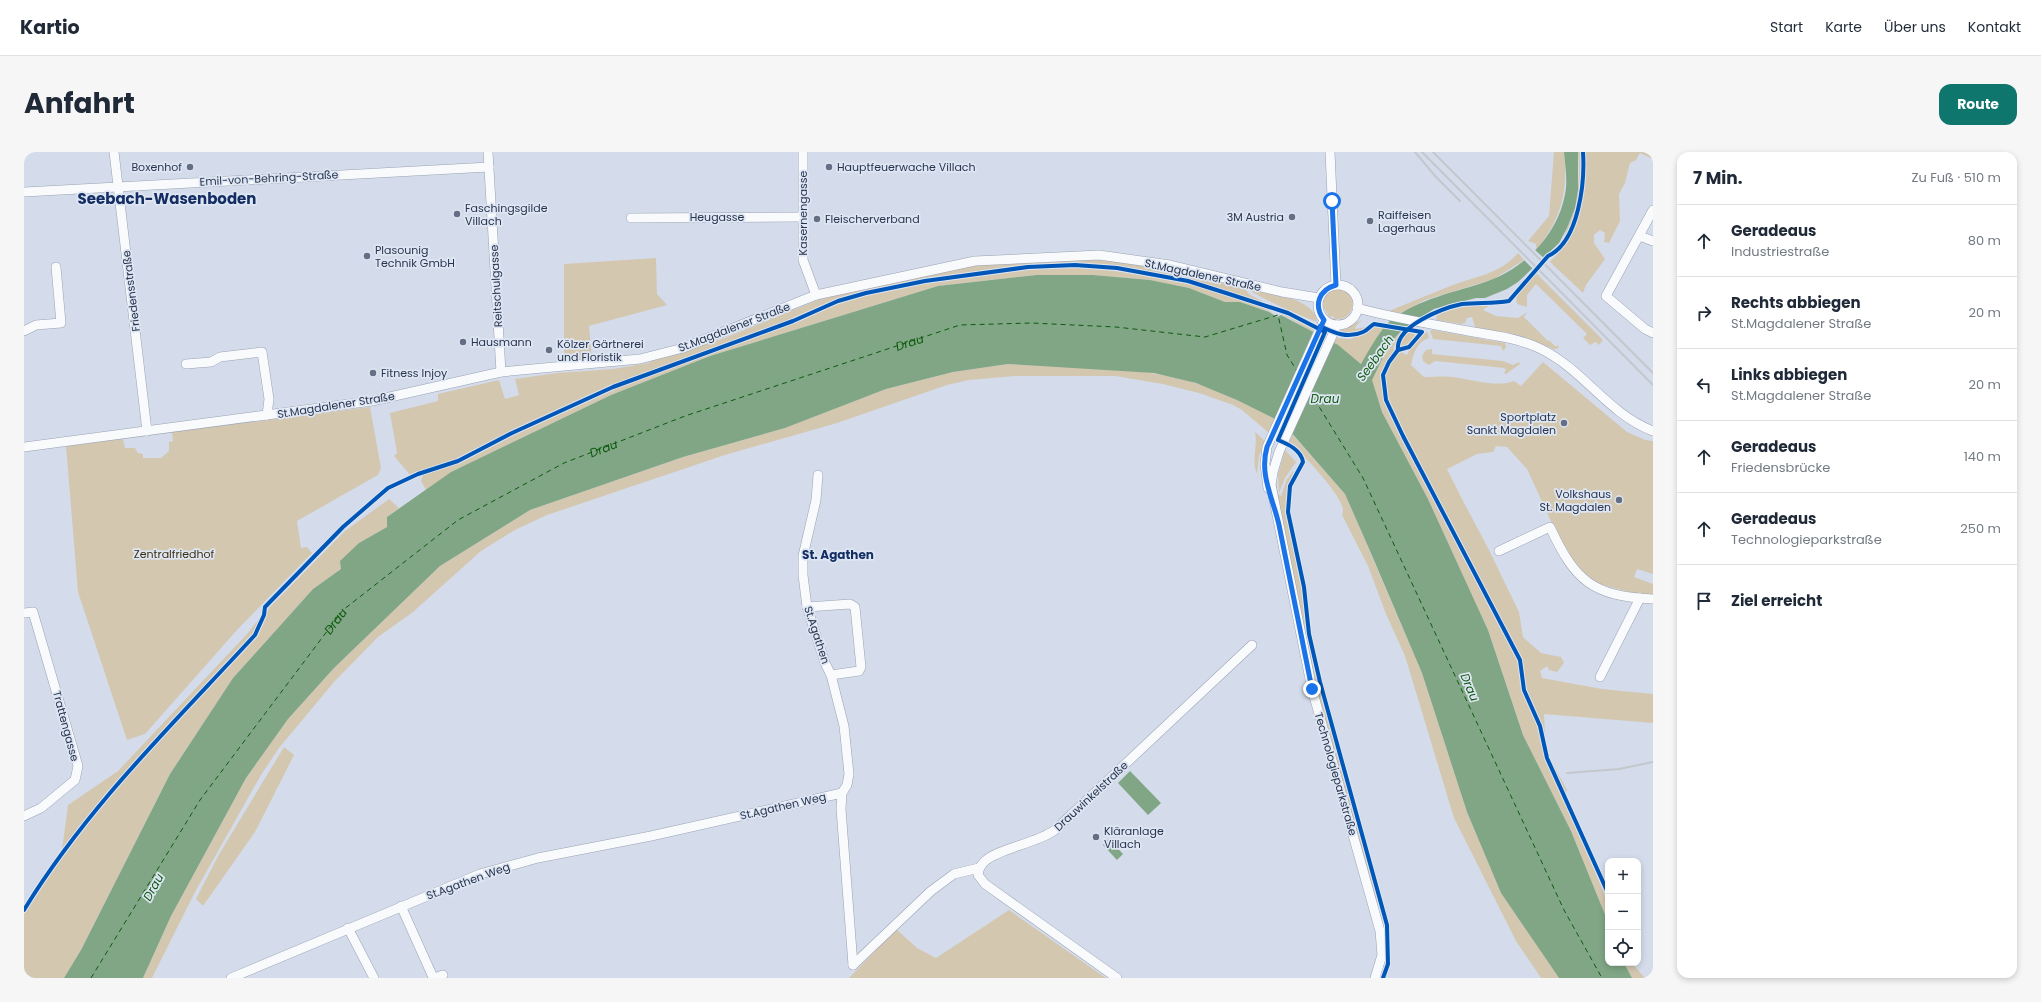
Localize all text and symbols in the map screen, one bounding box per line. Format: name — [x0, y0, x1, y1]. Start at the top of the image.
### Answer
text: Kartio — [20, 14, 80, 41]
text: Start — [1770, 17, 1803, 37]
text: Karte — [1825, 17, 1862, 37]
text: Über uns — [1884, 17, 1946, 37]
text: Kontakt — [1968, 17, 2021, 37]
text: Anfahrt — [24, 84, 135, 123]
button: Route — [1939, 84, 2017, 125]
place label: Boxenhof — [131, 159, 182, 175]
place label: Hauptfeuerwache Villach — [837, 159, 976, 175]
marker: Boxenhof — [185, 162, 195, 172]
marker: Hauptfeuerwache Villach — [824, 162, 834, 172]
street label: Emil-von-Behring-Straße — [199, 166, 339, 190]
text: 7 Min. — [1693, 166, 1743, 190]
text: Zu Fuß · 510 m — [1911, 168, 2001, 187]
street label: Kasernengasse — [795, 170, 811, 255]
district label: Seebach-Wasenboden — [78, 188, 256, 209]
route start — [1323, 192, 1341, 210]
place label: Faschingsgilde Villach — [465, 200, 548, 229]
place label: Raiffeisen Lagerhaus — [1378, 207, 1436, 236]
marker: Faschingsgilde Villach — [452, 209, 462, 219]
street label: Heugasse — [690, 209, 744, 225]
place label: 3M Austria — [1227, 209, 1284, 225]
place label: Fleischerverband — [825, 211, 920, 227]
marker: 3M Austria — [1287, 212, 1297, 222]
marker: Fleischerverband — [812, 214, 822, 224]
marker: Raiffeisen Lagerhaus — [1365, 216, 1375, 226]
text: Geradeaus — [1731, 220, 1816, 241]
icon: ahead — [1693, 230, 1715, 252]
text: 80 m — [1968, 231, 2001, 250]
place label: Plasounig Technik GmbH — [375, 242, 455, 271]
text: Industriestraße — [1731, 242, 1829, 261]
street label: Reitschulgasse — [486, 244, 506, 328]
street label: Friedensstraße — [118, 249, 144, 333]
marker: Plasounig Technik GmbH — [362, 251, 372, 261]
street label: St.Magdalener Straße — [1143, 255, 1263, 295]
text: Rechts abbiegen — [1731, 292, 1861, 313]
street label: St.Magdalener Straße — [676, 298, 792, 356]
icon: right — [1693, 302, 1715, 324]
text: 20 m — [1968, 303, 2001, 322]
text: St.Magdalener Straße — [1731, 314, 1871, 333]
water label: Drau — [893, 329, 926, 354]
water label: Seebach — [1353, 332, 1397, 384]
place label: Hausmann — [471, 334, 532, 350]
place label: Kölzer Gärtnerei und Floristik — [557, 336, 644, 365]
marker: Hausmann — [458, 337, 468, 347]
marker: Kölzer Gärtnerei und Floristik — [544, 345, 554, 355]
text: Links abbiegen — [1731, 364, 1847, 385]
place label: Fitness Injoy — [381, 365, 448, 381]
marker: Fitness Injoy — [368, 368, 378, 378]
icon: left — [1693, 374, 1715, 396]
text: 20 m — [1968, 375, 2001, 394]
text: St.Magdalener Straße — [1731, 386, 1871, 405]
street label: St.Magdalener Straße — [276, 388, 396, 422]
water label: Drau — [1311, 390, 1340, 407]
place label: Sportplatz Sankt Magdalen — [1467, 409, 1556, 438]
marker: Sportplatz Sankt Magdalen — [1559, 418, 1569, 428]
water label: Drau — [587, 435, 620, 461]
text: Geradeaus — [1731, 436, 1816, 457]
icon: ahead — [1693, 446, 1715, 468]
text: 140 m — [1964, 447, 2001, 466]
text: Friedensbrücke — [1731, 458, 1830, 477]
place label: Volkshaus St. Magdalen — [1540, 486, 1611, 515]
marker: Volkshaus St. Magdalen — [1614, 495, 1624, 505]
text: Geradeaus — [1731, 508, 1816, 529]
icon: ahead — [1693, 518, 1715, 540]
text: 250 m — [1960, 519, 2001, 538]
text: Technologieparkstraße — [1731, 530, 1882, 549]
park label: Zentralfriedhof — [134, 546, 215, 562]
district label: St. Agathen — [802, 546, 874, 563]
icon: arrive — [1693, 590, 1715, 612]
text: Ziel erreicht — [1731, 590, 1822, 611]
water label: Drau — [319, 604, 351, 637]
street label: St.Agathen — [800, 604, 834, 666]
water label: Drau — [1457, 670, 1484, 704]
route end — [1303, 680, 1321, 698]
street label: Trattengasse — [49, 689, 83, 763]
street label: Technologieparkstraße — [1311, 711, 1361, 838]
street label: Drauwinkelstraße — [1050, 757, 1132, 835]
street label: St.Agathen Weg — [738, 788, 828, 824]
place label: Kläranlage Villach — [1104, 823, 1164, 852]
marker: Kläranlage Villach — [1091, 832, 1101, 842]
street label: St.Agathen Weg — [424, 858, 512, 904]
map controls — [1605, 858, 1641, 966]
button: + — [1605, 858, 1641, 894]
water label: Drau — [139, 870, 168, 904]
button: − — [1605, 894, 1641, 930]
button: locate — [1605, 930, 1641, 966]

